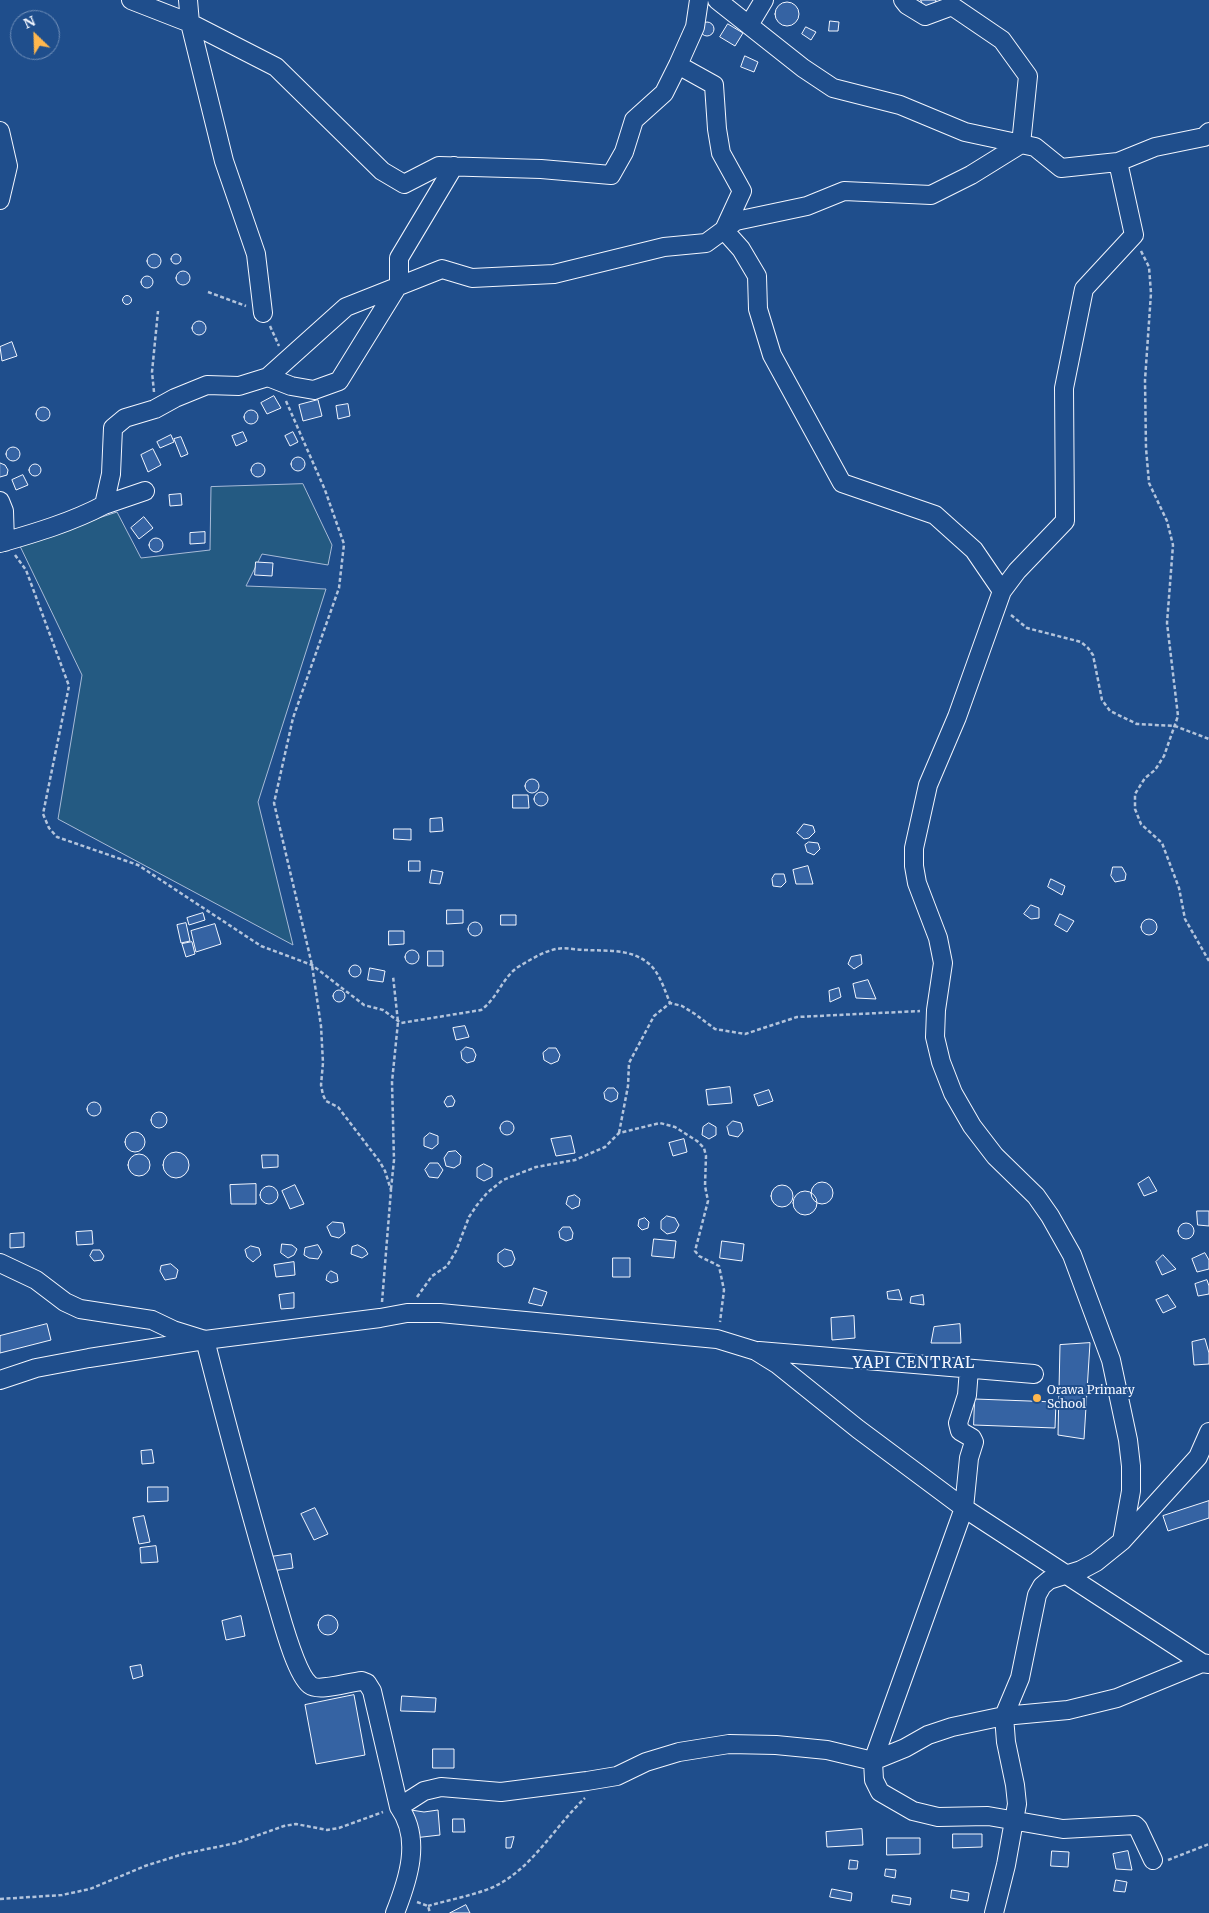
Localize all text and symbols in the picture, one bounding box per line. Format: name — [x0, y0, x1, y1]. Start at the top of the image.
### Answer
north arrow — [10, 10, 60, 60]
text: N — [21, 12, 38, 33]
district label: YAPI CENTRAL — [851, 1355, 977, 1373]
place label: Orawa Primary School — [1047, 1384, 1135, 1412]
marker: Orawa Primary School — [1031, 1392, 1043, 1404]

